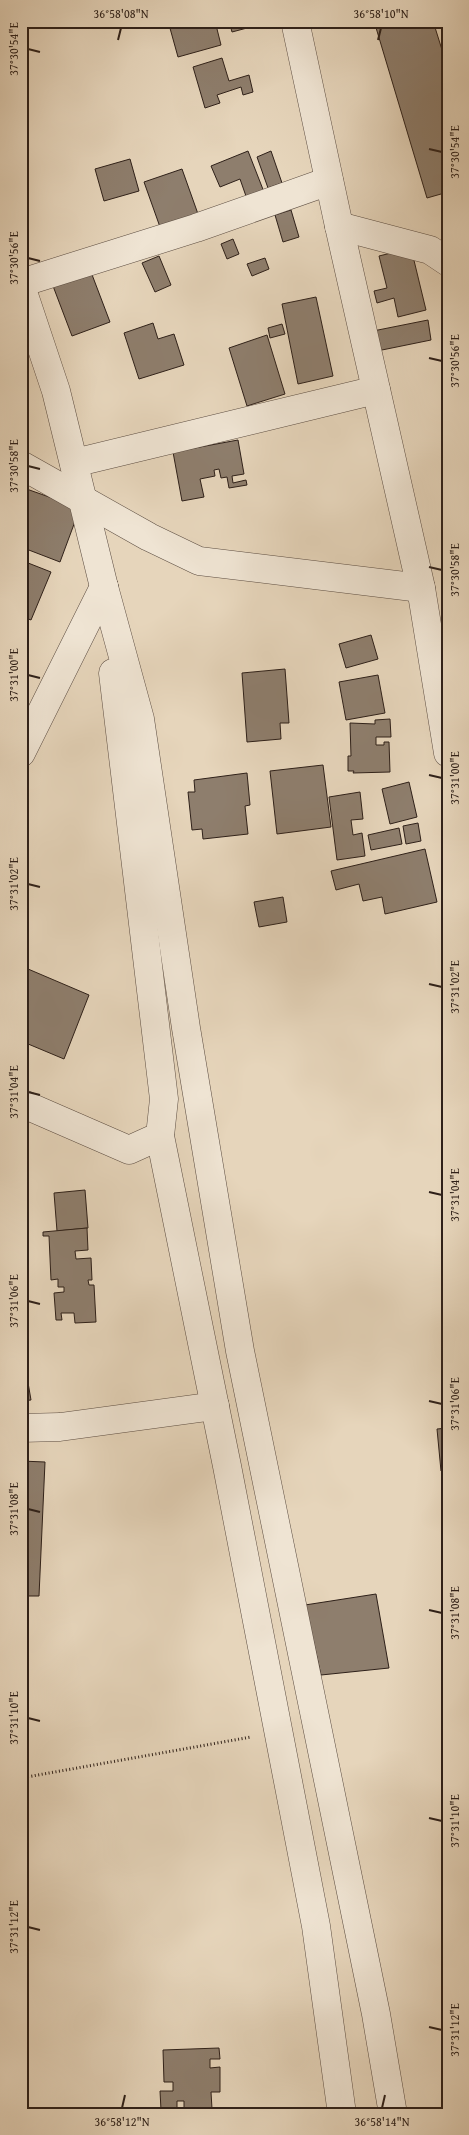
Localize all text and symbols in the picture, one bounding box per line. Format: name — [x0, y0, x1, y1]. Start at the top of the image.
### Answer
text: 36°58'08"N — [93, 5, 149, 22]
text: 36°58'10"N — [353, 5, 409, 22]
text: 37°30'54"E — [5, 22, 22, 76]
text: 37°30'54"E — [446, 125, 463, 179]
text: 37°30'56"E — [5, 231, 22, 285]
text: 37°30'56"E — [446, 334, 463, 388]
text: 37°30'58"E — [5, 439, 22, 493]
text: 37°30'58"E — [446, 543, 463, 597]
text: 37°31'00"E — [5, 648, 22, 702]
text: 37°31'00"E — [446, 751, 463, 805]
text: 37°31'02"E — [5, 857, 22, 911]
text: 37°31'02"E — [446, 960, 463, 1014]
text: 37°31'04"E — [5, 1065, 22, 1119]
text: 37°31'04"E — [446, 1168, 463, 1222]
text: 37°31'06"E — [5, 1274, 22, 1328]
text: 37°31'06"E — [446, 1377, 463, 1431]
text: 37°31'08"E — [5, 1482, 22, 1536]
text: 37°31'08"E — [446, 1586, 463, 1640]
text: 37°31'10"E — [5, 1691, 22, 1745]
text: 37°31'10"E — [446, 1794, 463, 1848]
text: 37°31'12"E — [5, 1900, 22, 1954]
text: 37°31'12"E — [446, 2003, 463, 2057]
text: 36°58'12"N — [94, 2113, 150, 2130]
text: 36°58'14"N — [354, 2113, 410, 2130]

